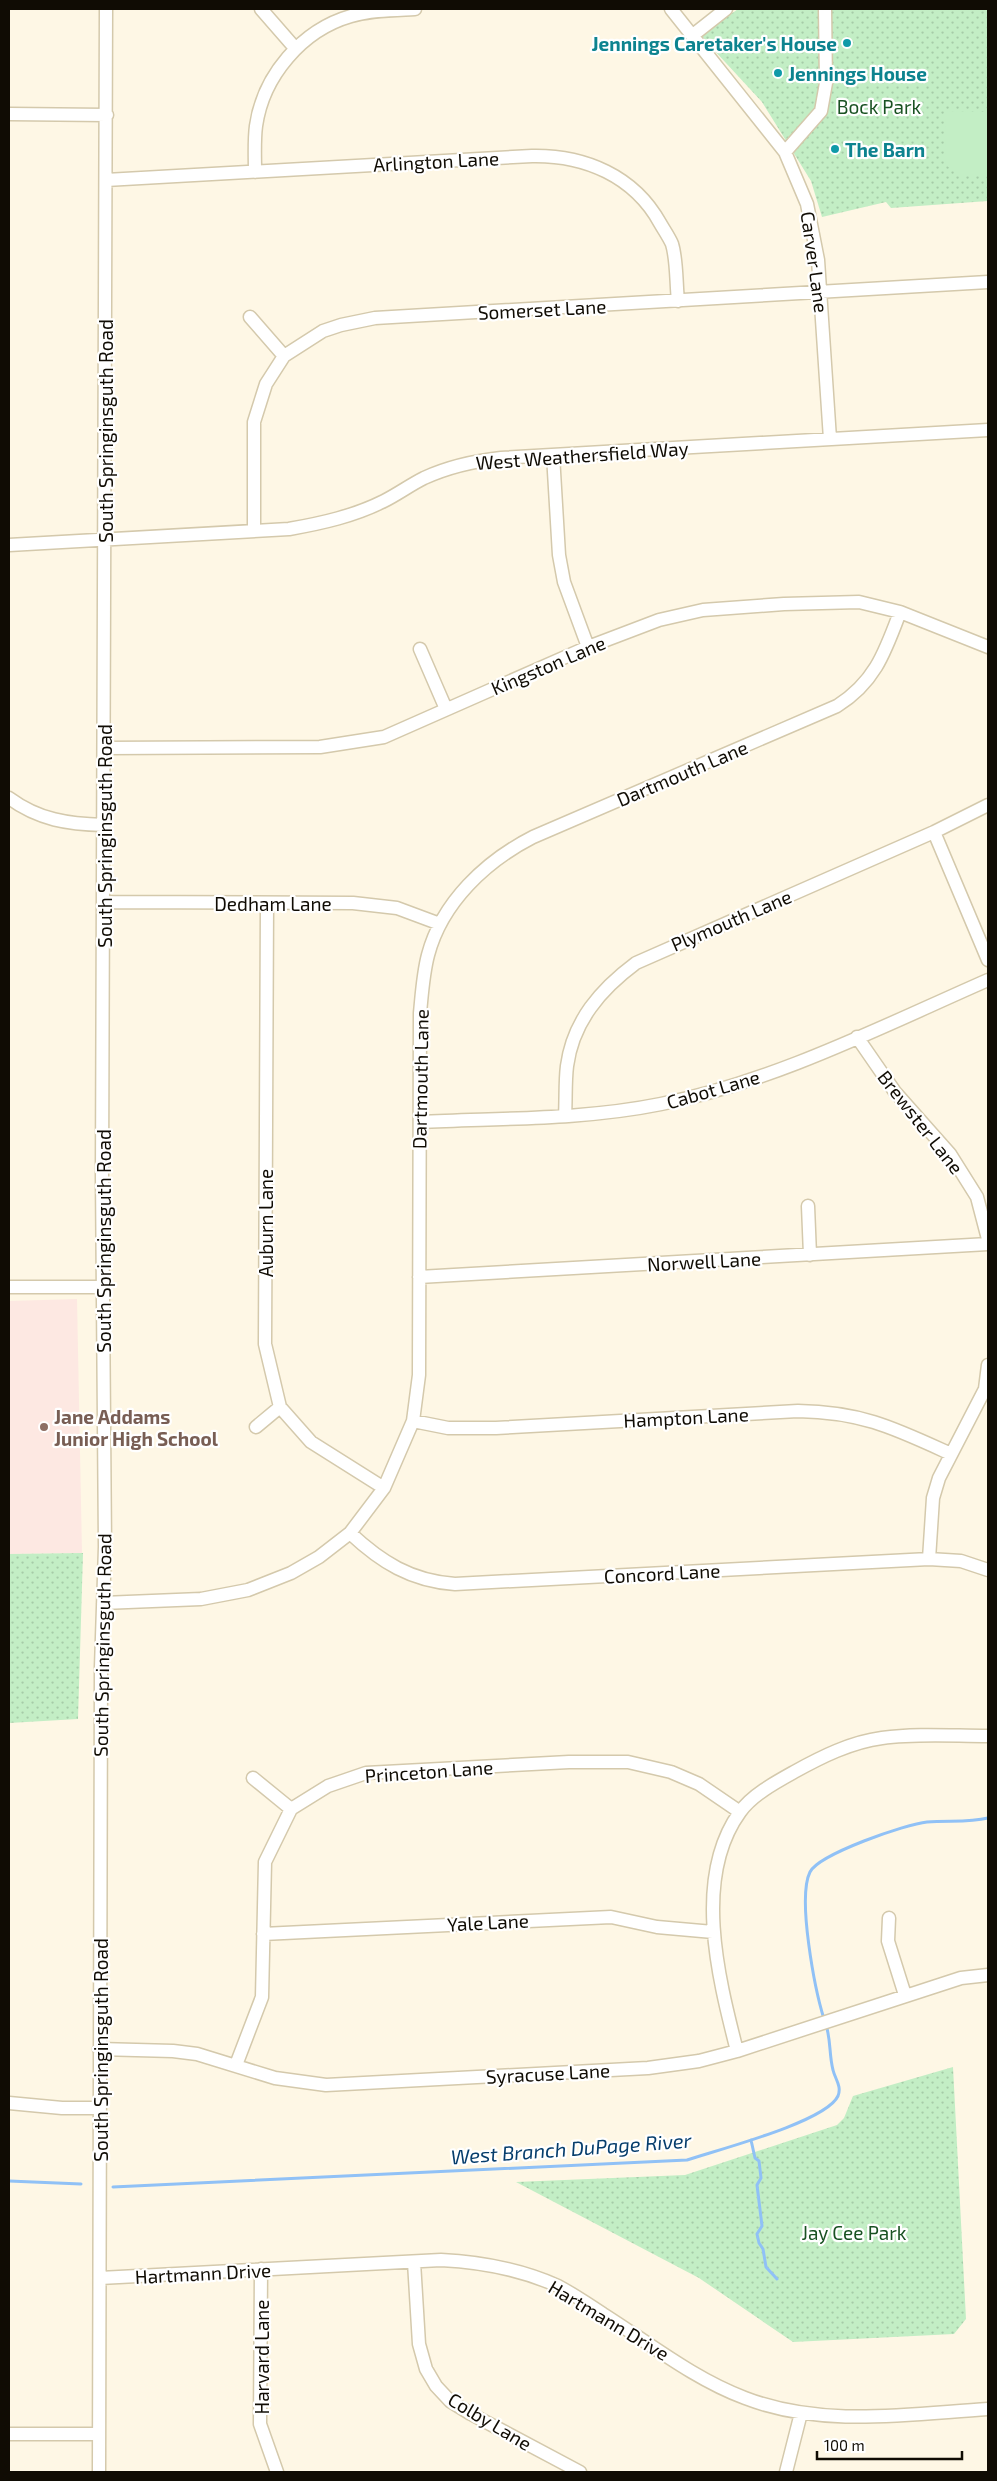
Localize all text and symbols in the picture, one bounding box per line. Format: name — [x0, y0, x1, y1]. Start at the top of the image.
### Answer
place label: Jennings Caretaker's House — [591, 32, 837, 55]
marker: Jennings Caretaker's House — [841, 37, 853, 49]
place label: Jennings House — [788, 62, 927, 85]
marker: Jennings House — [772, 67, 784, 79]
park label: Bock Park — [837, 95, 922, 118]
place label: The Barn — [845, 138, 925, 161]
marker: The Barn — [829, 143, 841, 155]
street label: Arlington Lane — [372, 146, 500, 176]
street label: Carver Lane — [797, 210, 833, 314]
street label: Somerset Lane — [477, 294, 607, 324]
street label: South Springinsguth Road — [94, 319, 117, 543]
street label: West Weathersfield Way — [475, 436, 689, 474]
street label: Kingston Lane — [487, 631, 609, 699]
street label: South Springinsguth Road — [93, 724, 116, 948]
street label: Dartmouth Lane — [613, 735, 751, 811]
street label: Plymouth Lane — [667, 884, 795, 956]
street label: Dedham Lane — [214, 892, 332, 915]
street label: Dartmouth Lane — [407, 1009, 433, 1149]
street label: Cabot Lane — [664, 1065, 762, 1113]
street label: Brewster Lane — [873, 1066, 969, 1178]
street label: South Springinsguth Road — [92, 1129, 115, 1353]
street label: Auburn Lane — [254, 1169, 277, 1277]
street label: Norwell Lane — [646, 1247, 762, 1275]
street label: Hampton Lane — [623, 1402, 749, 1432]
place label: Jane Addams Junior High School — [54, 1405, 219, 1450]
marker: Jane Addams Junior High School — [38, 1421, 50, 1433]
street label: South Springinsguth Road — [89, 1533, 115, 1757]
street label: Concord Lane — [603, 1558, 721, 1588]
street label: Princeton Lane — [364, 1755, 494, 1787]
street label: Yale Lane — [447, 1908, 529, 1936]
street label: South Springinsguth Road — [89, 1938, 112, 2162]
street label: Syracuse Lane — [485, 2058, 611, 2088]
water label: West Branch DuPage River — [450, 2128, 693, 2168]
park label: Jay Cee Park — [801, 2221, 907, 2244]
street label: Hartmann Drive — [134, 2258, 272, 2288]
street label: Hartmann Drive — [545, 2275, 673, 2365]
street label: Harvard Lane — [250, 2299, 273, 2415]
street label: Colby Lane — [444, 2387, 536, 2455]
scale bar — [817, 2428, 962, 2460]
text: 100 m — [824, 2436, 865, 2454]

